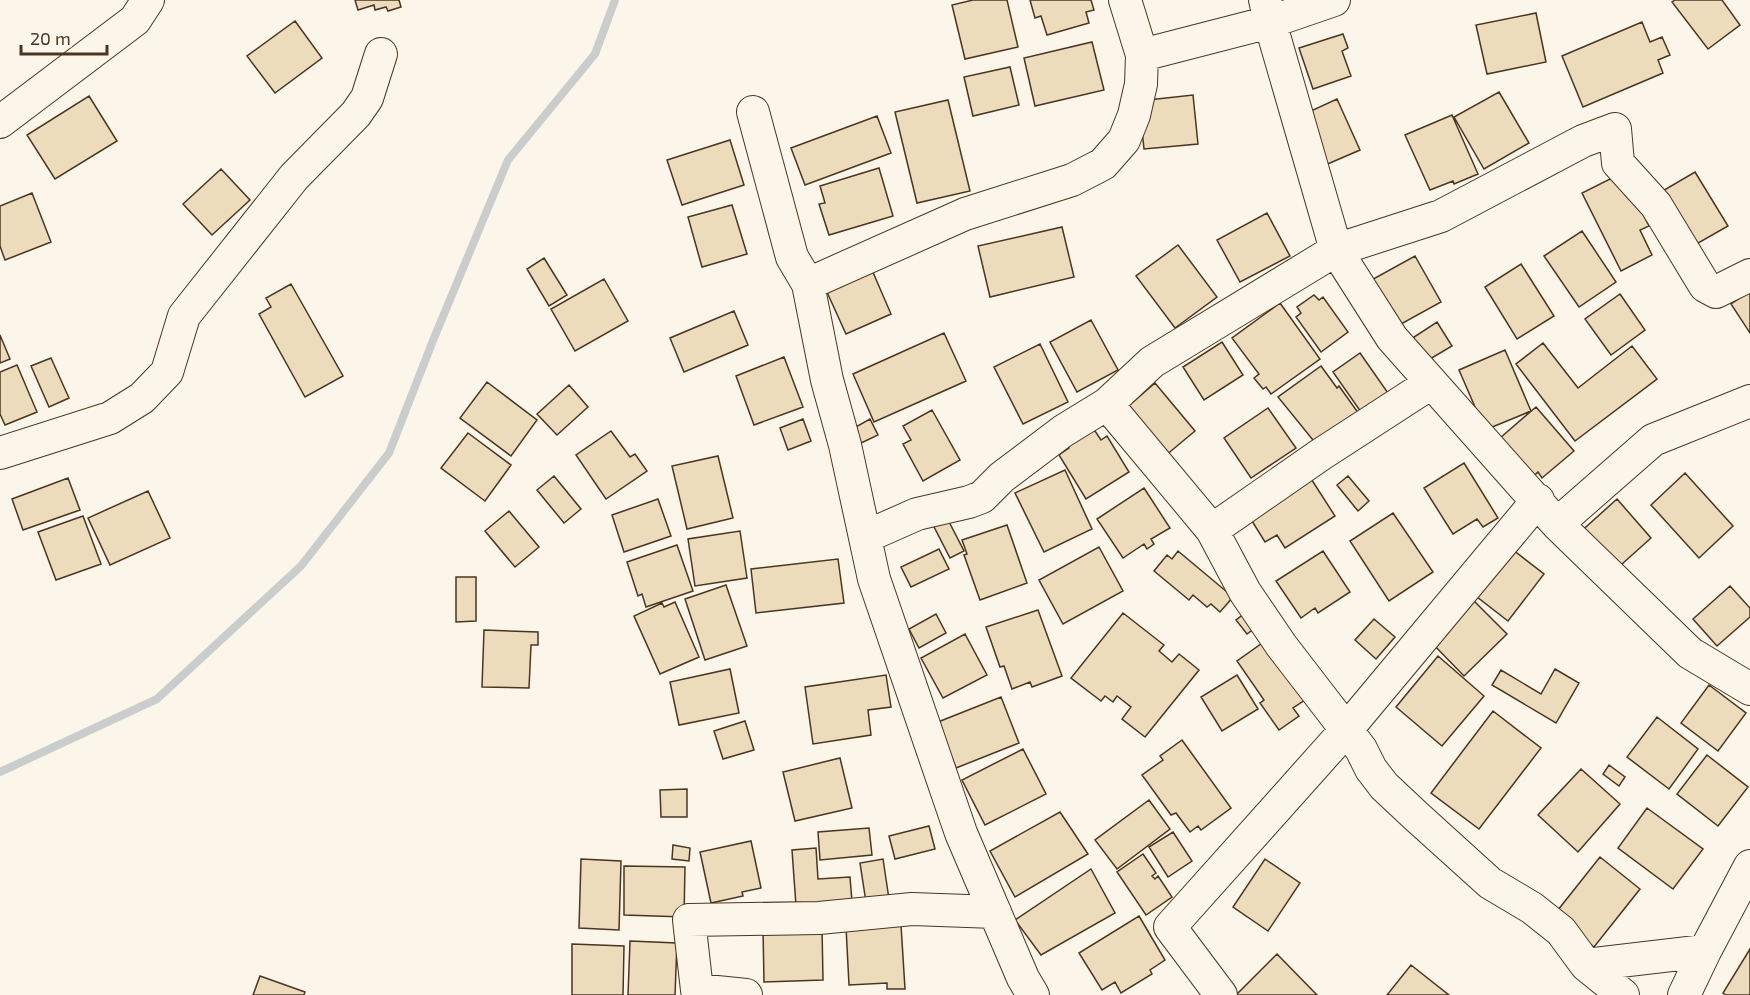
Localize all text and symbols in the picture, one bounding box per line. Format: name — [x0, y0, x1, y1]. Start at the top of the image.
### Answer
scale bar — [21, 18, 106, 56]
text: 20 m — [30, 27, 71, 49]

